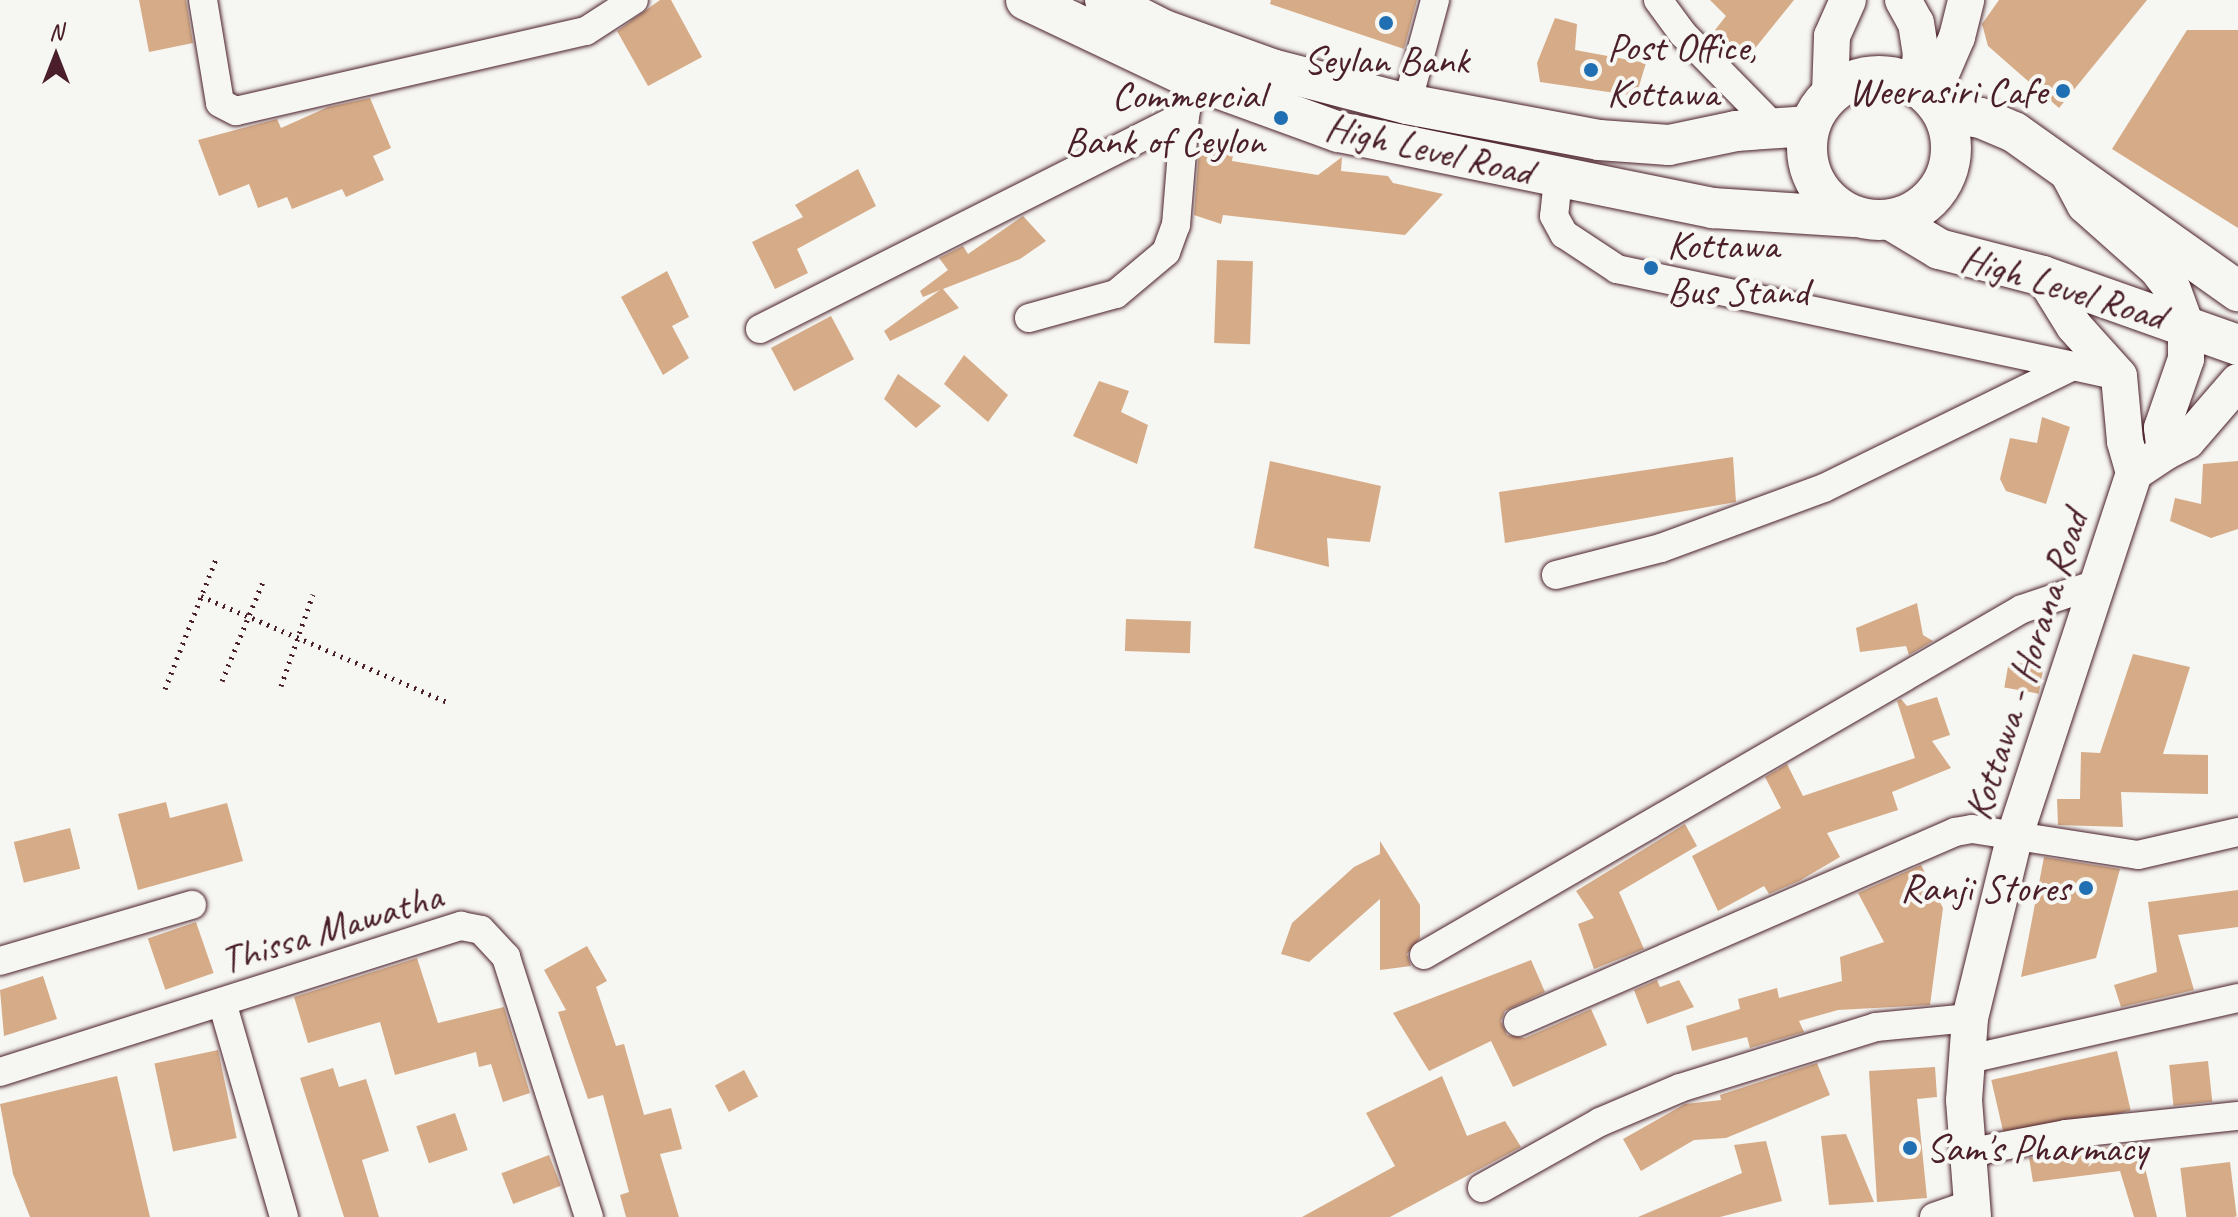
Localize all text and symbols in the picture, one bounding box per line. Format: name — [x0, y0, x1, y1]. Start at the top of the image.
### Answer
marker: Seylan Bank — [1377, 14, 1395, 32]
north arrow — [16, 16, 96, 96]
text: N — [49, 18, 63, 46]
place label: Post Office, Kottawa — [1607, 23, 1756, 117]
place label: Seylan Bank — [1303, 36, 1469, 84]
marker: Post Office, Kottawa — [1582, 61, 1600, 79]
place label: Weerasiri Cafe — [1847, 67, 2047, 115]
place label: Commercial Bank of Ceylon — [1065, 71, 1265, 165]
marker: Weerasiri Cafe — [2054, 82, 2072, 100]
street label: High Level Road — [1320, 102, 1538, 196]
marker: Commercial Bank of Ceylon — [1272, 109, 1290, 127]
place label: Kottawa Bus Stand — [1667, 221, 1811, 315]
street label: High Level Road — [1955, 233, 2171, 341]
marker: Kottawa Bus Stand — [1642, 259, 1660, 277]
street label: Kottawa - Horana Road — [1953, 504, 2099, 826]
place label: Ranji Stores — [1899, 864, 2070, 912]
street label: Thissa Mawatha — [215, 872, 447, 984]
marker: Ranji Stores — [2077, 879, 2095, 897]
place label: Sam's Pharmacy — [1926, 1124, 2149, 1172]
marker: Sam's Pharmacy — [1901, 1139, 1919, 1157]

